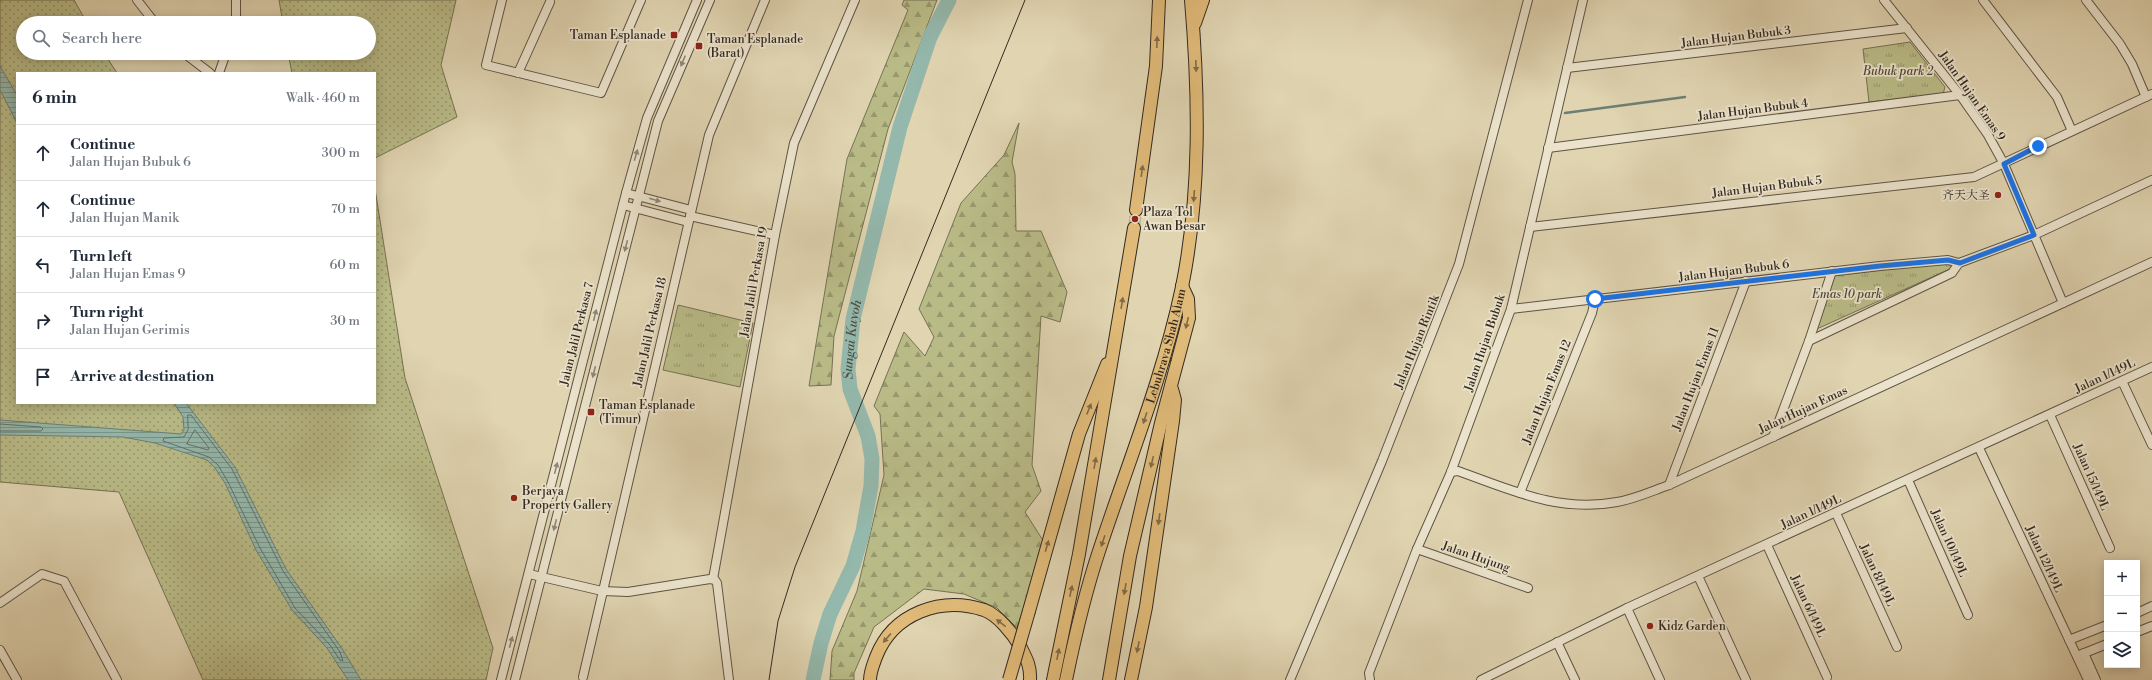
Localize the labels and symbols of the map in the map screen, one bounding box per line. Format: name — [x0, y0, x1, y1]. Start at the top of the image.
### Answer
street label: Jalan Hujan Bubuk 3 — [1679, 23, 1792, 51]
place label: Taman Esplanade — [570, 28, 666, 43]
marker: Taman Esplanade — [669, 30, 679, 40]
place label: Taman Esplanade (Barat) — [707, 32, 803, 61]
one-way arrow — [1154, 36, 1161, 48]
marker: Taman Esplanade (Barat) — [694, 41, 704, 51]
street label: Jalan Hujan Emas 9 — [1935, 47, 2009, 144]
one-way arrow — [680, 56, 686, 68]
one-way arrow — [1192, 60, 1199, 72]
park label: Bubuk park 2 — [1862, 64, 1934, 79]
street label: Jalan Hujan Bubuk 4 — [1696, 96, 1809, 124]
route end — [2029, 137, 2047, 155]
one-way arrow — [633, 149, 639, 161]
one-way arrow — [1139, 165, 1145, 177]
street label: Jalan Hujan Bubuk 5 — [1710, 173, 1823, 201]
place label: 齐天大圣 — [1942, 188, 1990, 203]
one-way arrow — [1191, 190, 1197, 203]
marker: 齐天大圣 — [1993, 190, 2003, 200]
one-way arrow — [649, 197, 661, 203]
place label: Plaza Tol Awan Besar — [1142, 205, 1206, 234]
marker: Plaza Tol Awan Besar — [1130, 214, 1140, 224]
street label: Jalan Jalil Perkasa 19 — [737, 225, 771, 340]
one-way arrow — [623, 240, 629, 252]
street label: Jalan Hujan Bubuk 6 — [1677, 257, 1790, 285]
street label: Jalan Jalil Perkasa 18 — [630, 276, 670, 389]
street label: Jalan Jalil Perkasa 7 — [557, 281, 597, 388]
street label: Lebuhraya Shah Alam — [1143, 287, 1189, 405]
park label: Emas 10 park — [1811, 287, 1882, 302]
route start — [1586, 290, 1604, 308]
street label: Jalan Hujan Rintik — [1391, 292, 1443, 392]
street label: Jalan Hujan Bubuk — [1461, 292, 1509, 394]
water label: Sungai Kuyoh — [840, 297, 866, 380]
one-way arrow — [1119, 297, 1125, 309]
one-way arrow — [592, 309, 598, 321]
one-way arrow — [1184, 317, 1190, 329]
street label: Jalan Hujan Emas 11 — [1669, 324, 1723, 434]
street label: Jalan Hujan Emas 12 — [1519, 337, 1575, 447]
street label: Jalan 1/149L — [2072, 355, 2138, 397]
one-way arrow — [590, 366, 596, 378]
street label: Jalan Hujan Emas — [1755, 383, 1850, 438]
place label: Taman Esplanade (Timur) — [599, 398, 695, 427]
one-way arrow — [1086, 404, 1092, 415]
marker: Taman Esplanade (Timur) — [586, 407, 596, 417]
one-way arrow — [1142, 412, 1148, 424]
street label: Jalan 15/149L — [2069, 440, 2112, 513]
one-way arrow — [1092, 457, 1098, 469]
one-way arrow — [1149, 457, 1155, 469]
one-way arrow — [553, 462, 559, 474]
place label: Berjaya Property Gallery — [521, 484, 613, 513]
street label: Jalan 1/149L — [1778, 491, 1844, 533]
marker: Berjaya Property Gallery — [509, 493, 519, 503]
street label: Jalan 10/149L — [1927, 506, 1971, 579]
one-way arrow — [1156, 513, 1162, 525]
one-way arrow — [551, 519, 557, 531]
street label: Jalan 12/149L — [2022, 522, 2066, 595]
one-way arrow — [1100, 535, 1106, 547]
street label: Jalan Hujung — [1439, 538, 1513, 576]
one-way arrow — [1044, 540, 1050, 552]
street label: Jalan 8/149L — [1856, 541, 1898, 609]
street label: Jalan 6/149L — [1787, 572, 1829, 640]
one-way arrow — [1121, 583, 1127, 596]
one-way arrow — [1069, 585, 1075, 597]
one-way arrow — [996, 619, 1007, 627]
place label: Kidz Garden — [1658, 619, 1726, 634]
marker: Kidz Garden — [1645, 621, 1655, 631]
one-way arrow — [882, 633, 892, 643]
one-way arrow — [508, 636, 514, 648]
one-way arrow — [1134, 641, 1140, 654]
one-way arrow — [1055, 648, 1061, 660]

